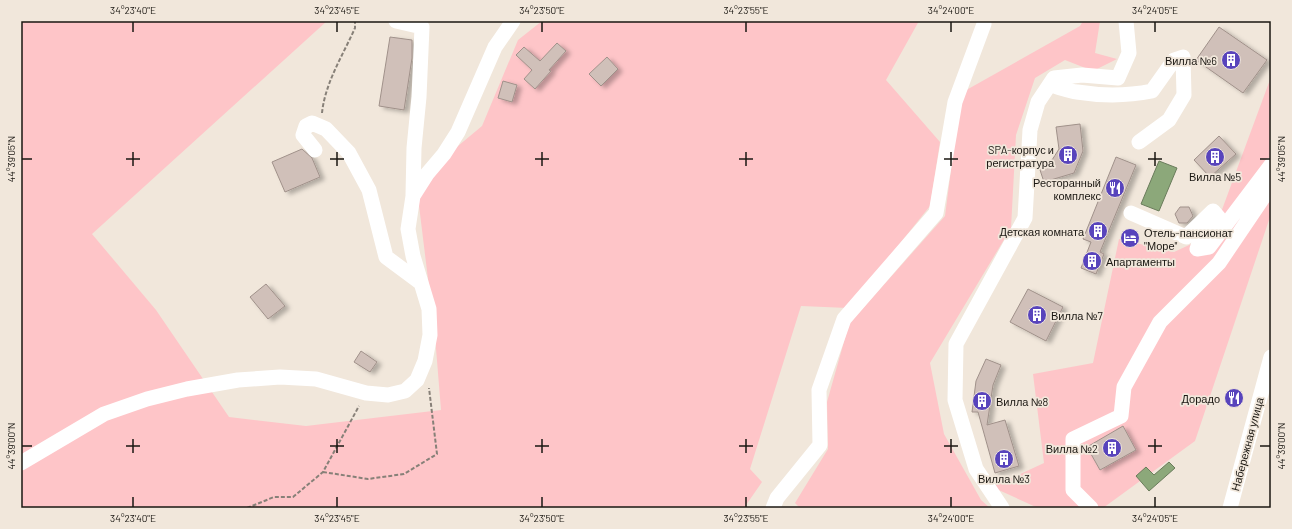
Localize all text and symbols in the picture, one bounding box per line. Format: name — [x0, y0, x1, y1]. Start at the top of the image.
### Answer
text: 34°23'40"E — [110, 4, 156, 16]
text: 34°23'45"E — [314, 4, 360, 16]
text: 34°23'50"E — [519, 4, 565, 16]
text: 34°23'55"E — [723, 4, 769, 16]
text: 34°24'00"E — [928, 4, 974, 16]
text: 34°24'05"E — [1132, 4, 1178, 16]
building icon: Вилла №6 — [1220, 49, 1242, 71]
place label: Вилла №6 — [1165, 54, 1217, 67]
text: 44°39'05"N — [5, 136, 17, 182]
text: 44°39'05"N — [1275, 136, 1287, 182]
place label: SPA-корпус и регистратура — [986, 143, 1055, 169]
building icon: SPA-корпус и регистратура — [1057, 144, 1079, 166]
building icon: Вилла №5 — [1204, 146, 1226, 168]
place label: Вилла №5 — [1189, 170, 1241, 183]
place label: Ресторанный комплекс — [1033, 176, 1101, 202]
restaurant icon: Ресторанный комплекс — [1104, 177, 1126, 199]
building icon: Детская комната — [1087, 220, 1109, 242]
place label: Детская комната — [999, 225, 1085, 238]
place label: Отель-пансионат "Море" — [1144, 226, 1233, 252]
hotel icon: Отель-пансионат "Море" — [1119, 227, 1141, 249]
building icon: Апартаменты — [1081, 250, 1103, 272]
place label: Апартаменты — [1106, 255, 1175, 268]
building icon: Вилла №7 — [1026, 304, 1048, 326]
place label: Вилла №7 — [1051, 309, 1103, 322]
restaurant icon: Дорадо — [1223, 387, 1245, 409]
building icon: Вилла №8 — [971, 390, 993, 412]
place label: Дорадо — [1182, 392, 1220, 405]
place label: Вилла №8 — [996, 395, 1048, 408]
street label: Набережная улица — [1228, 395, 1266, 492]
text: 44°39'00"N — [5, 422, 17, 470]
text: 44°39'00"N — [1275, 422, 1287, 470]
building icon: Вилла №2 — [1101, 437, 1123, 459]
place label: Вилла №2 — [1046, 442, 1098, 455]
building icon: Вилла №3 — [993, 448, 1015, 470]
place label: Вилла №3 — [978, 472, 1030, 485]
text: 34°23'40"E — [110, 512, 156, 524]
text: 34°23'45"E — [314, 512, 360, 524]
text: 34°23'50"E — [519, 512, 565, 524]
text: 34°23'55"E — [723, 512, 769, 524]
text: 34°24'00"E — [928, 512, 974, 524]
text: 34°24'05"E — [1132, 512, 1178, 524]

